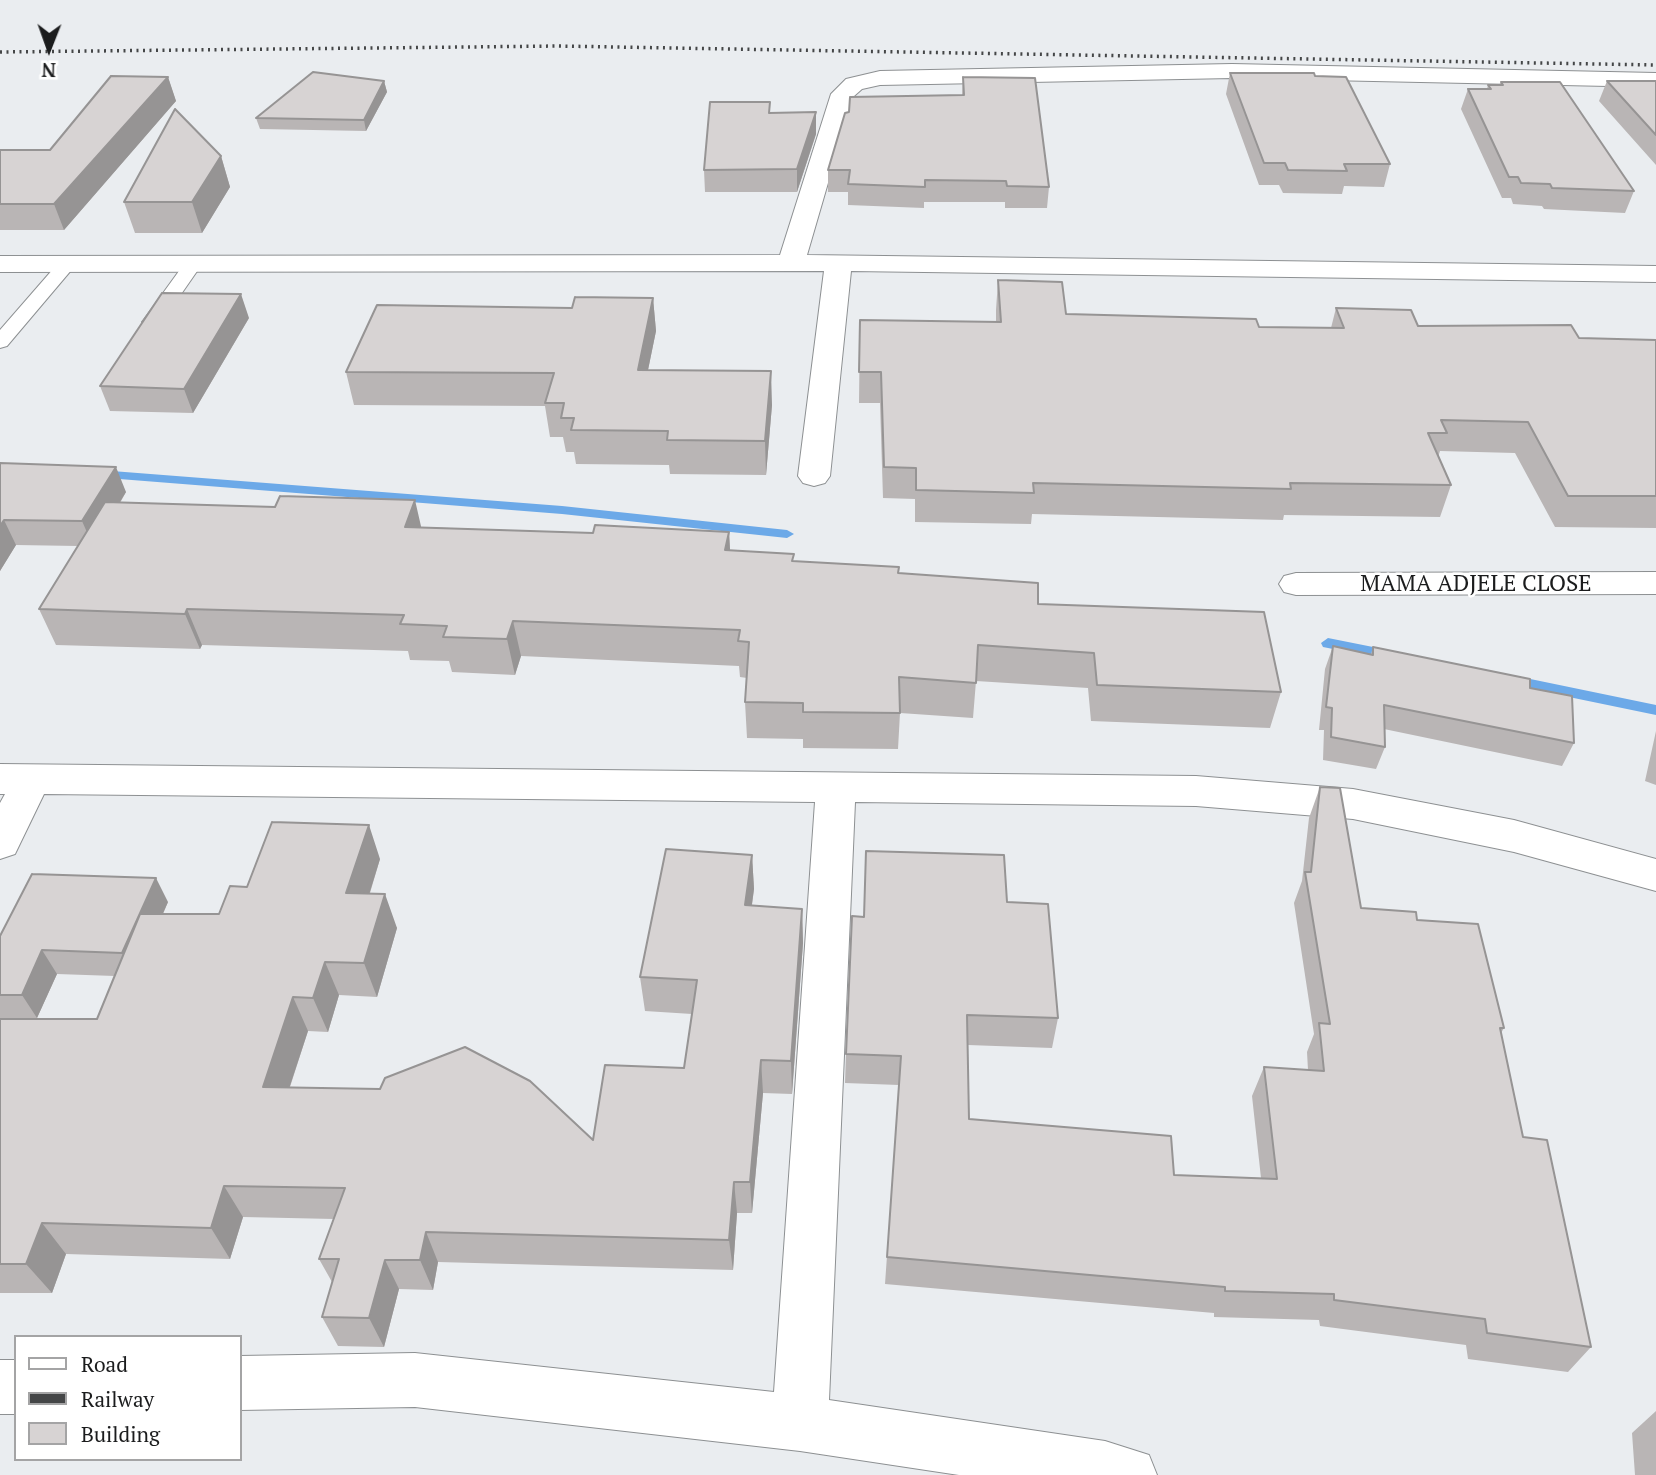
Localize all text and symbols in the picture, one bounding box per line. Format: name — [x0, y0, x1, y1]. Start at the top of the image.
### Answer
north arrow — [14, 14, 84, 84]
text: N — [41, 58, 56, 83]
street label: MAMA ADJELE CLOSE — [1360, 570, 1592, 598]
legend — [14, 1335, 242, 1461]
text: Road — [81, 1350, 128, 1378]
text: Railway — [81, 1385, 154, 1413]
text: Building — [81, 1420, 160, 1448]

